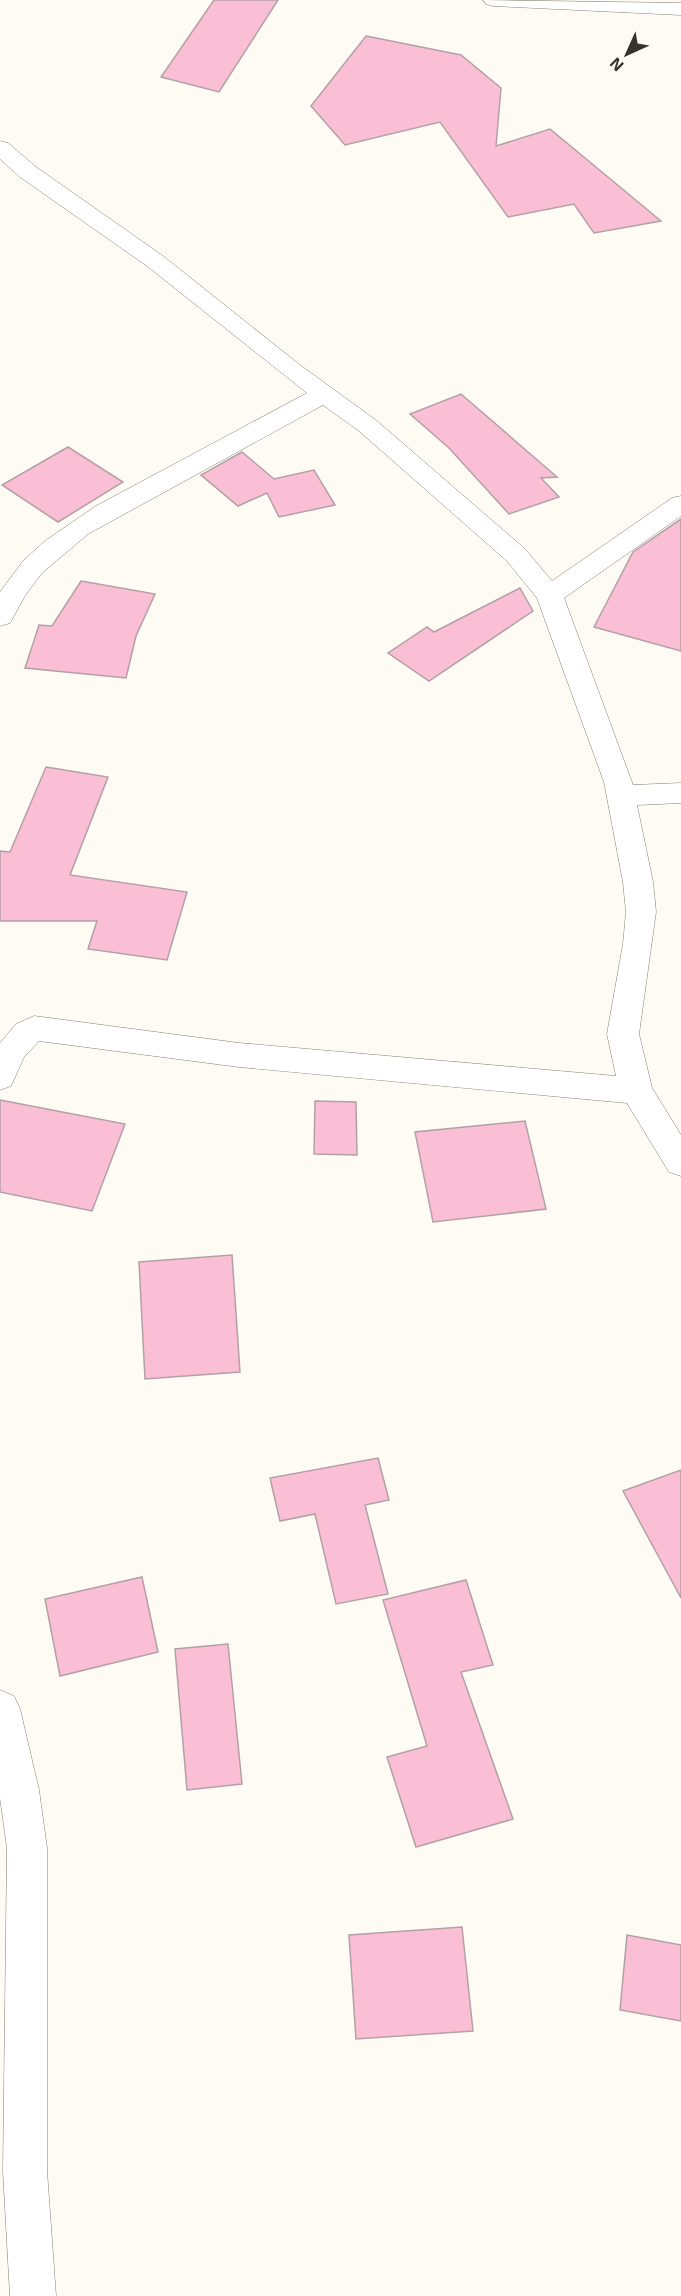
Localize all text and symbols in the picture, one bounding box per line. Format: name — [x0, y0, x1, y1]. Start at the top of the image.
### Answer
north arrow — [597, 24, 657, 84]
text: N — [605, 54, 627, 76]

